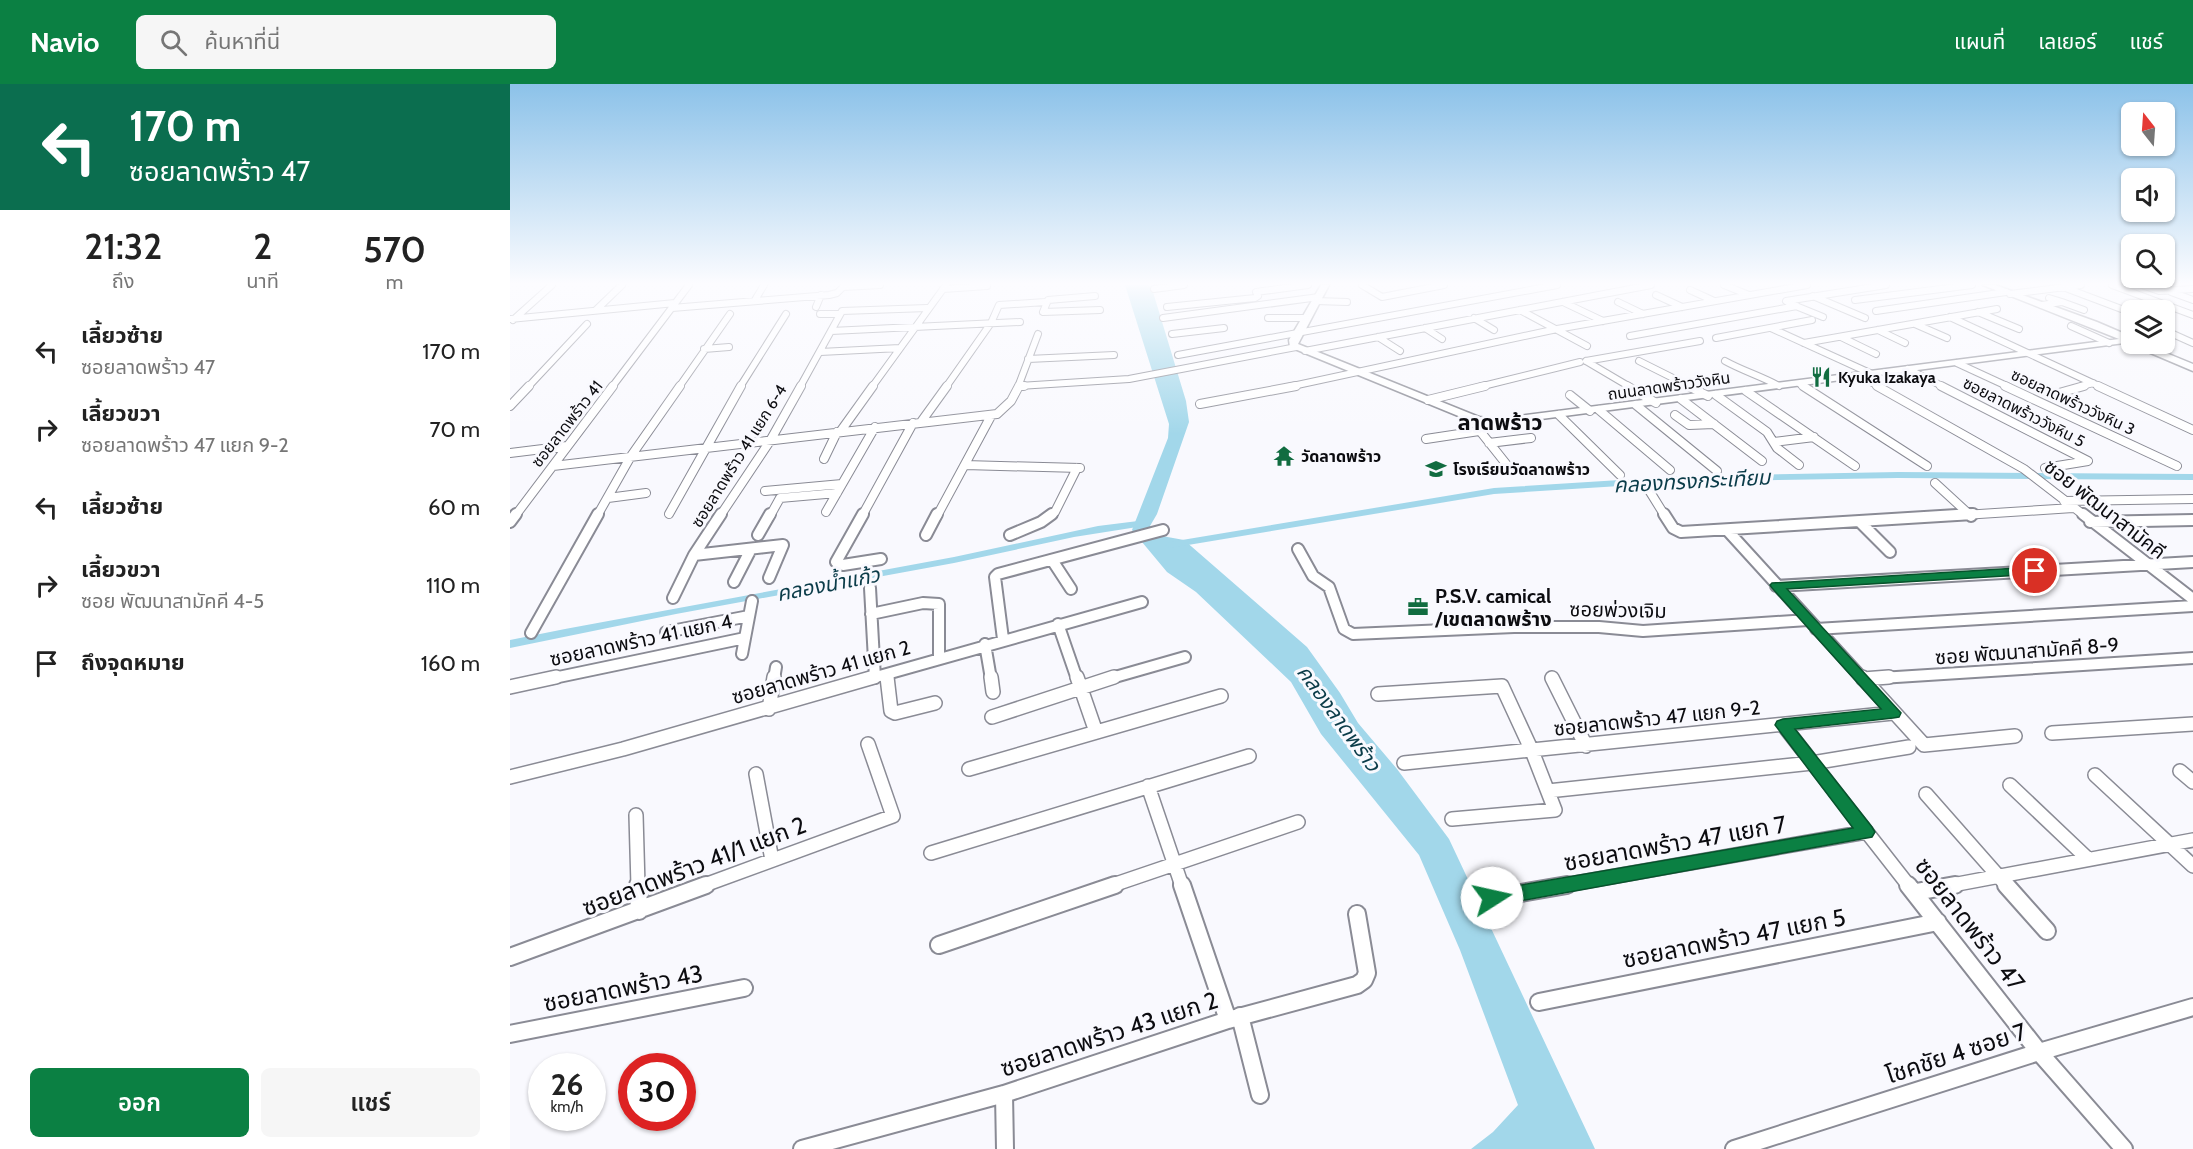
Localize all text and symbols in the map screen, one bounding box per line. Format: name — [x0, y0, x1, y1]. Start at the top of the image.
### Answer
search box — [136, 15, 556, 69]
text: Navio — [30, 25, 100, 59]
icon: search — [157, 26, 190, 59]
text: ค้นหาที่นี่ — [205, 28, 280, 55]
text: แผนที่ — [1954, 29, 2005, 54]
text: เลเยอร์ — [2038, 29, 2097, 54]
text: แชร์ — [2130, 29, 2163, 54]
text: 170 m — [129, 100, 241, 152]
north arrow — [2121, 102, 2175, 156]
map controls — [2121, 102, 2175, 354]
icon: left — [30, 108, 108, 186]
text: ซอยลาดพร้าว 47 — [129, 155, 310, 188]
button: sound — [2121, 168, 2175, 222]
text: 21:32 — [84, 224, 162, 268]
text: 2 — [253, 224, 272, 268]
text: 570 — [363, 227, 426, 271]
button: search — [2121, 234, 2175, 288]
text: ถึง — [112, 269, 135, 293]
text: นาที — [246, 269, 279, 293]
text: m — [386, 270, 403, 294]
button: layers — [2121, 300, 2175, 354]
text: เลี้ยวซ้าย — [81, 322, 163, 349]
icon: left — [30, 335, 63, 368]
text: 170 m — [422, 338, 480, 365]
text: ซอยลาดพร้าว 47 — [81, 355, 215, 379]
restaurant icon: Kyuka Izakaya — [1809, 365, 1833, 389]
street label: ซอยลาดพร้าววังหิน 3 — [2008, 365, 2138, 439]
street label: ถนนลาดพร้าววังหิน — [1606, 368, 1732, 404]
place label: Kyuka Izakaya — [1838, 368, 1936, 387]
street label: ซอยลาดพร้าววังหิน 5 — [1960, 373, 2088, 451]
street label: ซอยลาดพร้าว 41 — [527, 377, 607, 471]
street label: ซอยลาดพร้าว 41 แยก 6-4 — [687, 381, 791, 531]
text: เลี้ยวขวา — [81, 400, 161, 427]
district label: ลาดพร้าว — [1458, 409, 1542, 436]
icon: right — [30, 413, 63, 446]
text: 70 m — [430, 416, 480, 443]
text: ซอยลาดพร้าว 47 แยก 9-2 — [81, 433, 289, 457]
temple icon: วัดลาดพร้าว — [1272, 444, 1296, 468]
place label: วัดลาดพร้าว — [1301, 447, 1381, 466]
street label: ซอย พัฒนาสามัคคี — [2039, 454, 2171, 564]
school or university icon: โรงเรียนวัดลาดพร้าว — [1424, 457, 1448, 481]
place label: โรงเรียนวัดลาดพร้าว — [1453, 460, 1590, 479]
water label: คลองทรงกระเทียม — [1613, 464, 1773, 498]
icon: left — [30, 491, 63, 524]
text: เลี้ยวซ้าย — [81, 493, 163, 520]
text: 60 m — [428, 494, 480, 521]
pin — [2009, 545, 2060, 596]
icon: arrive — [2018, 554, 2051, 587]
text: เลี้ยวขวา — [81, 556, 161, 583]
water label: คลองน้ำแก้ว — [774, 560, 882, 606]
icon: right — [30, 569, 63, 602]
text: 110 m — [426, 572, 480, 599]
place label: P.S.V. camical /เขตลาดพร้าง — [1434, 584, 1552, 631]
text: ซอย พัฒนาสามัคคี 4-5 — [81, 589, 264, 613]
office icon: P.S.V. camical /เขตลาดพร้าง — [1406, 595, 1430, 619]
street label: ซอยพ่วงเจิม — [1569, 597, 1667, 623]
street label: ซอยลาดพร้าว 41 แยก 4 — [548, 609, 735, 671]
street label: ซอย พัฒนาสามัคคี 8-9 — [1934, 633, 2120, 669]
street label: ซอยลาดพร้าว 41 แยก 2 — [729, 635, 913, 709]
icon: arrive — [30, 647, 63, 680]
text: ถึงจุดหมาย — [81, 649, 185, 676]
text: 160 m — [421, 650, 480, 677]
water label: คลองลาดพร้าว — [1292, 660, 1386, 777]
street label: ซอยลาดพร้าว 47 แยก 9-2 — [1552, 695, 1762, 741]
street label: ซอยลาดพร้าว 47 แยก 7 — [1562, 809, 1788, 877]
street label: ซอยลาดพร้าว 41/1 แยก 2 — [578, 810, 810, 922]
street label: ซอยลาดพร้าว 47 — [1909, 852, 2031, 996]
position arrow — [1460, 866, 1524, 930]
street label: ซอยลาดพร้าว 47 แยก 5 — [1620, 902, 1848, 974]
street label: ซอยลาดพร้าว 43 — [541, 958, 705, 1018]
street label: ซอยลาดพร้าว 43 แยก 2 — [997, 985, 1221, 1083]
street label: โชคชัย 4 ซอย 7 — [1882, 1017, 2030, 1089]
speed limit sign: 30 — [618, 1053, 696, 1131]
text: 26 — [551, 1066, 583, 1103]
button: ออก — [30, 1068, 249, 1137]
button: แชร์ — [261, 1068, 480, 1137]
text: km/h — [551, 1098, 583, 1116]

